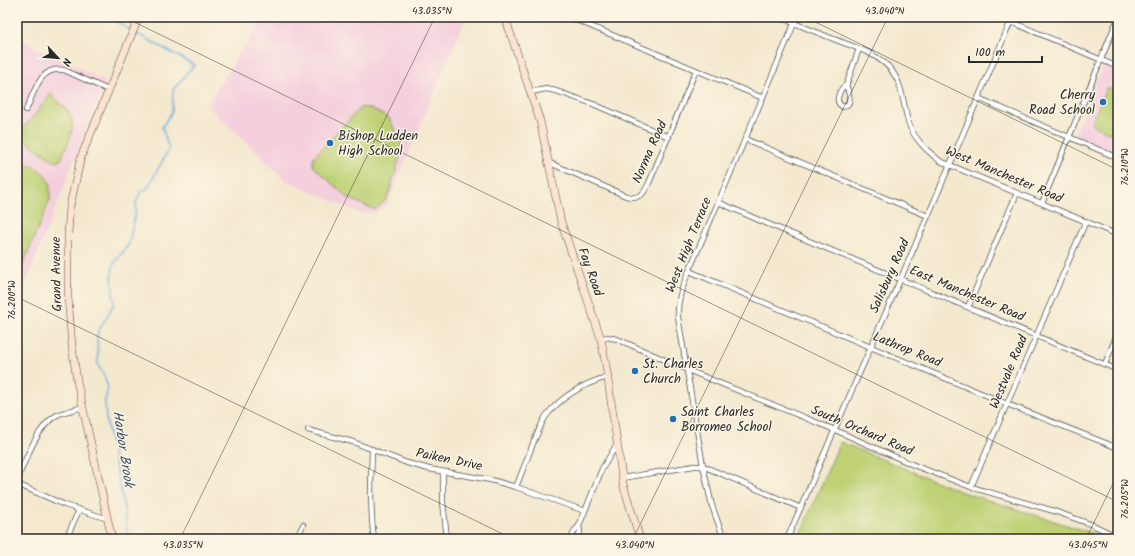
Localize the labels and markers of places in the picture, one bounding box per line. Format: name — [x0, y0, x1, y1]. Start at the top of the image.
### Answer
place label: Cherry Road School — [1029, 85, 1096, 121]
marker: Cherry Road School — [1098, 97, 1108, 107]
place label: Bishop Ludden High School — [338, 126, 418, 162]
marker: Bishop Ludden High School — [325, 138, 335, 148]
place label: St. Charles Church — [643, 354, 703, 390]
marker: St. Charles Church — [630, 366, 640, 376]
place label: Saint Charles Borromeo School — [681, 402, 772, 438]
marker: Saint Charles Borromeo School — [668, 414, 678, 424]

